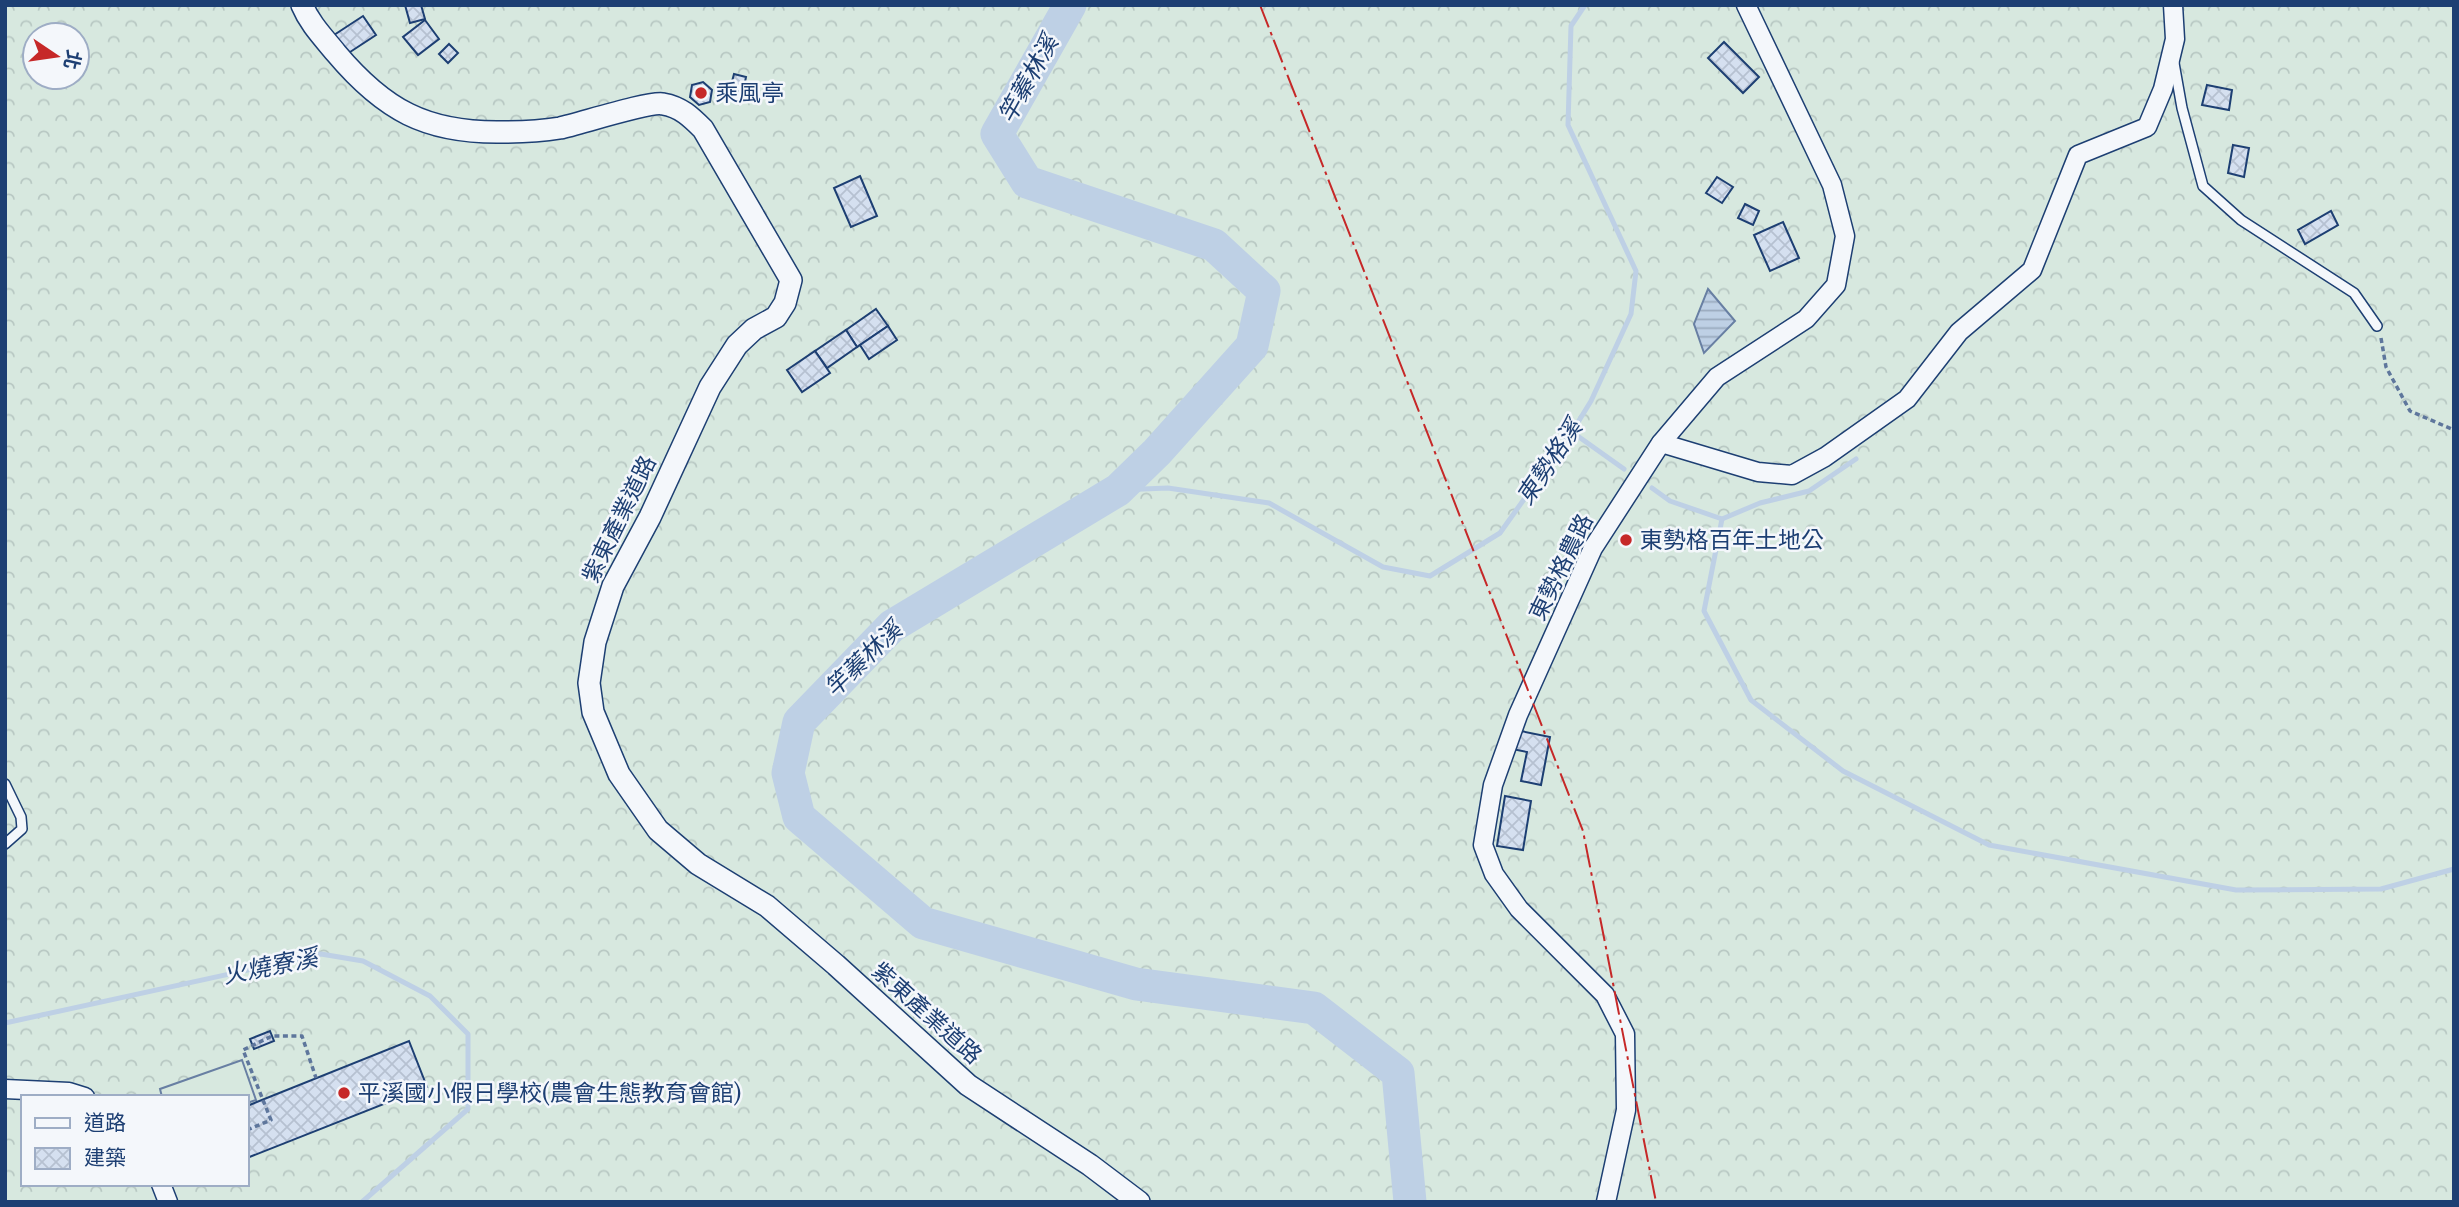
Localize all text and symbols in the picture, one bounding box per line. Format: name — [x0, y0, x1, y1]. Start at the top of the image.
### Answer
north arrow — [21, 21, 91, 91]
water label: 竿蓁林溪 — [992, 27, 1065, 128]
text: 北 — [59, 48, 85, 72]
place label: 乘風亭 — [715, 79, 784, 107]
marker: 乘風亭 — [693, 85, 709, 101]
water label: 東勢格溪 — [1510, 412, 1590, 510]
street label: 紫東產業道路 — [576, 451, 662, 587]
street label: 東勢格農路 — [1523, 509, 1599, 625]
place label: 東勢格百年土地公 — [1640, 526, 1824, 554]
marker: 東勢格百年土地公 — [1618, 532, 1634, 548]
water label: 竿蓁林溪 — [818, 613, 910, 703]
water label: 火燒寮溪 — [220, 942, 323, 989]
street label: 紫東產業道路 — [866, 956, 988, 1070]
place label: 平溪國小假日學校(農會生態教育會館) — [358, 1079, 741, 1107]
marker: 平溪國小假日學校(農會生態教育會館) — [336, 1085, 352, 1101]
legend — [21, 1095, 248, 1186]
text: 道路 — [84, 1110, 126, 1136]
text: 建築 — [84, 1145, 126, 1171]

